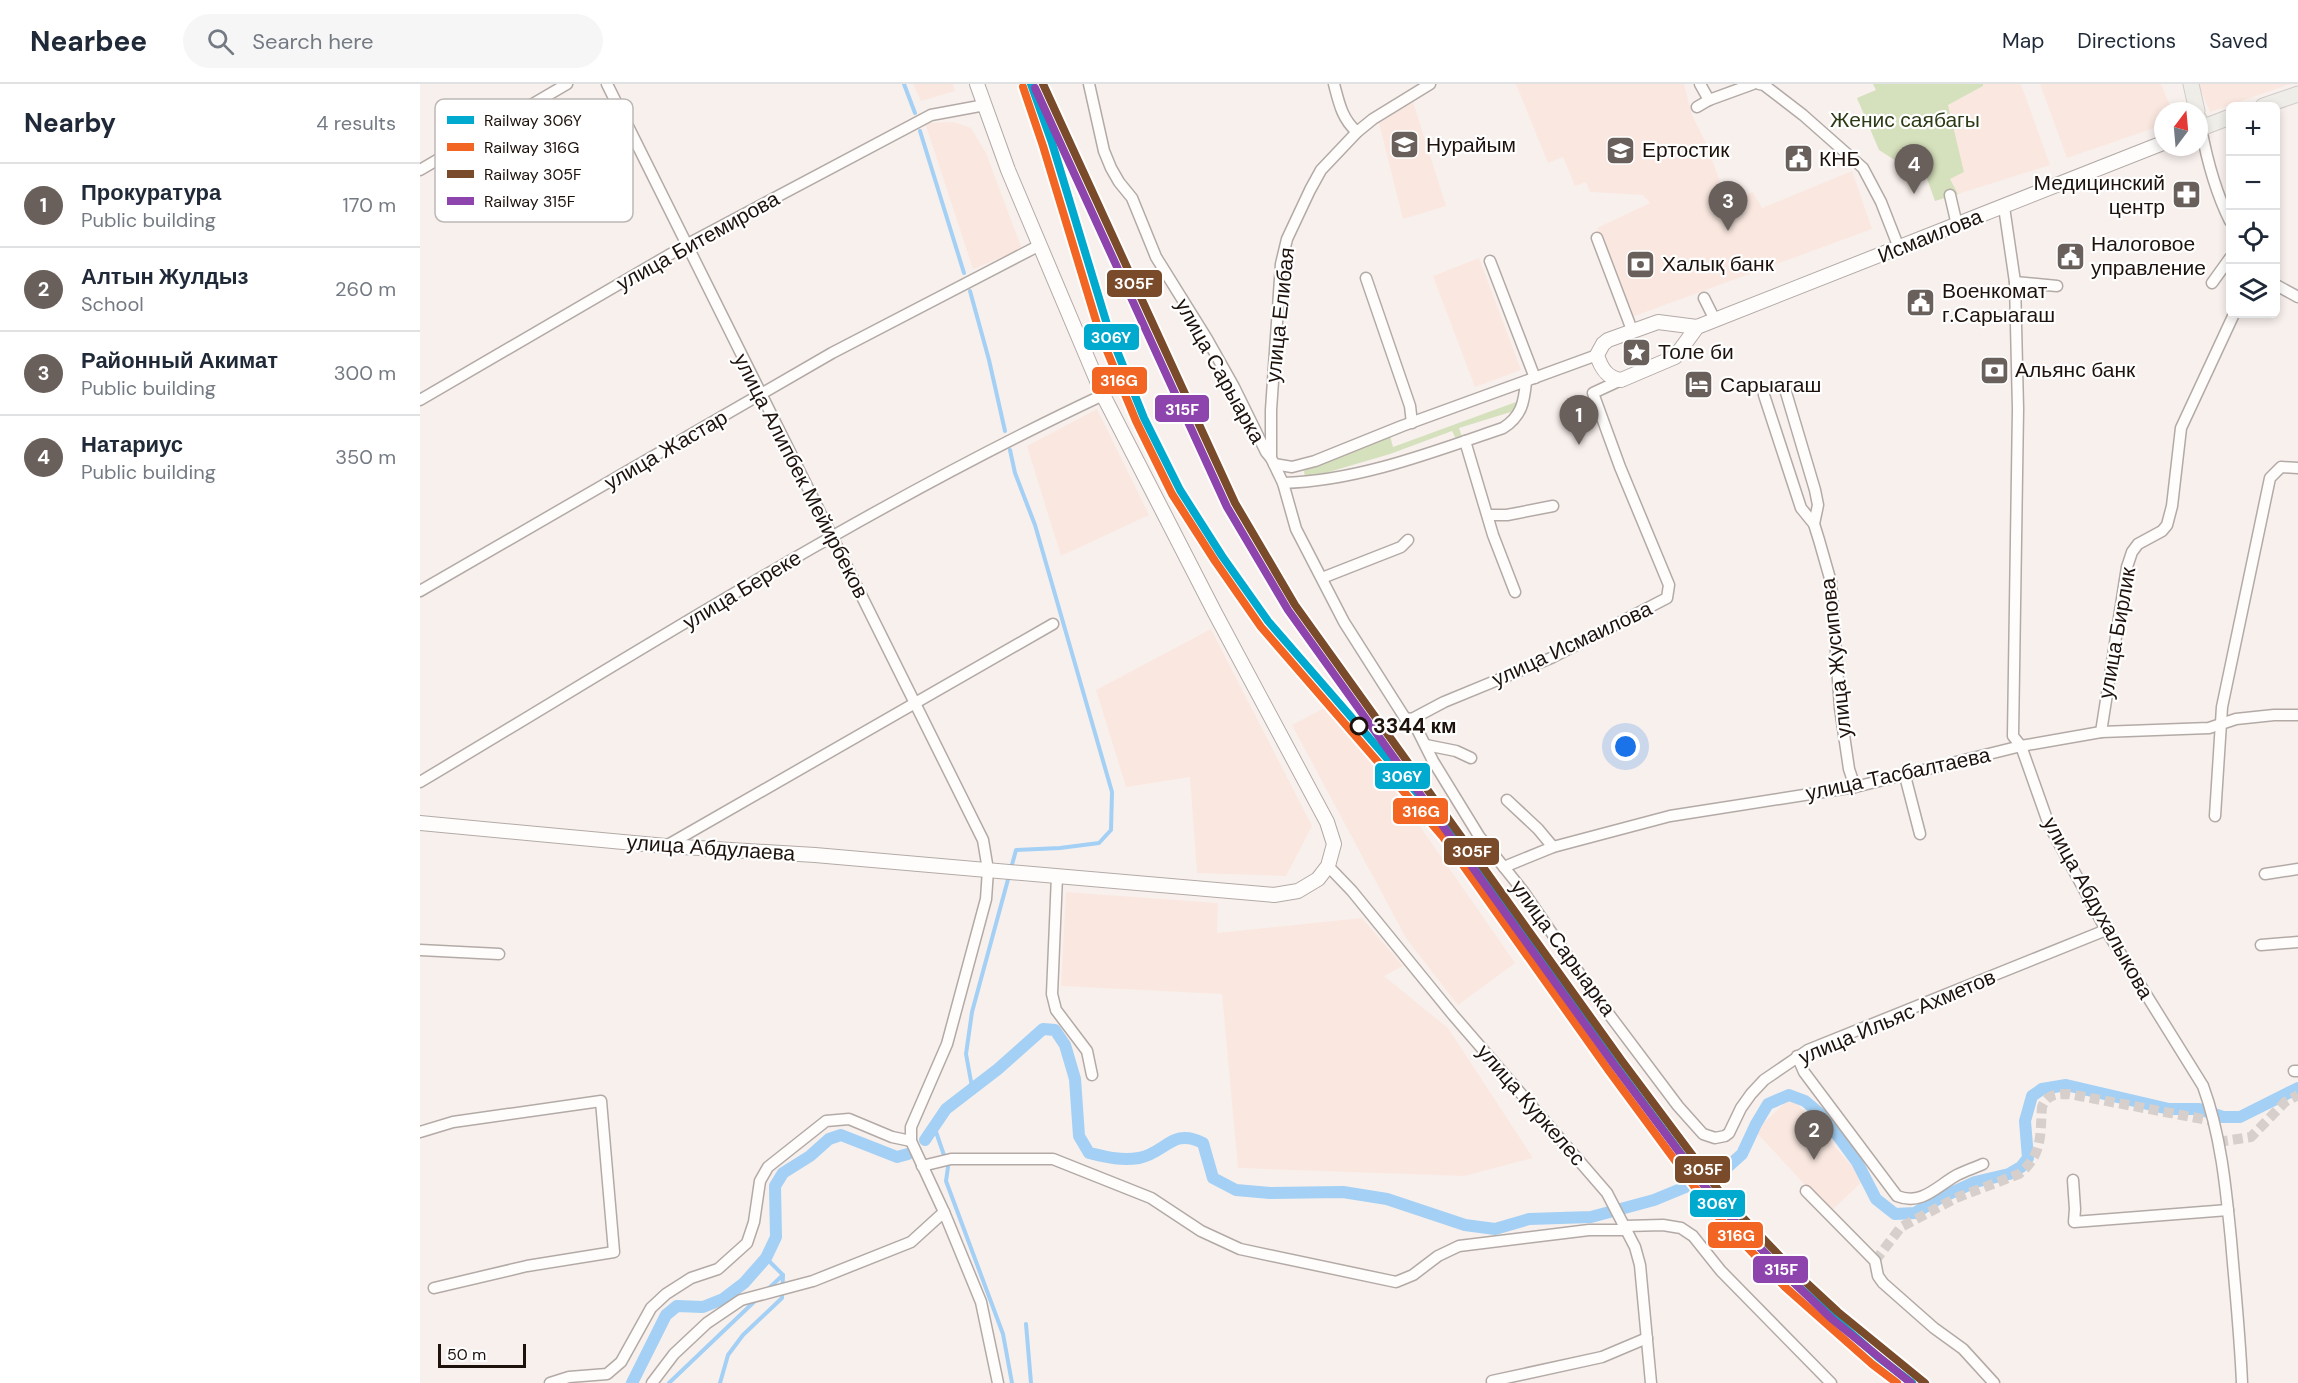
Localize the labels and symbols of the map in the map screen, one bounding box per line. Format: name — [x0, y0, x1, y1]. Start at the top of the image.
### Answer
legend — [435, 99, 633, 222]
north arrow — [2154, 102, 2208, 156]
park label: Женис саябагы — [1830, 106, 1980, 134]
text: Railway 306Y — [484, 110, 582, 131]
school or university icon: Нурайым — [1389, 129, 1421, 161]
place label: Нурайым — [1426, 131, 1516, 159]
school or university icon: Ертостик — [1605, 134, 1637, 166]
place label: Ертостик — [1642, 136, 1730, 164]
text: Railway 316G — [484, 137, 579, 158]
public building icon: КНБ — [1782, 143, 1814, 175]
pin: 4 — [1894, 144, 1934, 194]
place label: КНБ — [1819, 145, 1860, 173]
text: Railway 305F — [484, 164, 582, 185]
place label: Медицинский центр — [2034, 169, 2165, 221]
pharmacy icon: Медицинский центр — [2170, 179, 2202, 211]
pin: 3 — [1708, 182, 1748, 231]
street label: улица Битемирова — [612, 184, 785, 297]
text: Railway 315F — [484, 191, 576, 212]
street label: Исмаилова — [1874, 202, 1987, 270]
place label: Налоговое управление — [2091, 230, 2206, 282]
public building icon: Налоговое управление — [2054, 240, 2086, 272]
street label: улица Елибая — [1259, 246, 1301, 384]
bank icon: Халық банк — [1625, 248, 1657, 280]
place label: Халық банк — [1662, 250, 1775, 278]
line badge: 305F — [1106, 269, 1163, 298]
text: 305F — [1114, 273, 1154, 294]
place label: Военкомат г.Сарыагаш — [1942, 277, 2055, 329]
public building icon: Военкомат г.Сарыагаш — [1905, 287, 1937, 319]
street label: улица Сарыарка — [1169, 293, 1272, 449]
line badge: 306Y — [1083, 323, 1140, 351]
text: 306Y — [1091, 327, 1131, 348]
place icon: Толе би — [1621, 336, 1653, 368]
place label: Толе би — [1658, 338, 1734, 366]
street label: улица Алипбек Мейирбеков — [727, 349, 875, 603]
bank icon: Альянс банк — [1978, 354, 2010, 386]
place label: Альянс банк — [2015, 356, 2136, 384]
line badge: 316G — [1091, 366, 1148, 395]
hotel icon: Сарыагаш — [1683, 369, 1715, 401]
text: 316G — [1100, 370, 1138, 391]
place label: Сарыагаш — [1720, 371, 1821, 399]
line badge: 315F — [1154, 394, 1210, 423]
pin: 1 — [1560, 396, 1598, 445]
text: 315F — [1165, 399, 1199, 420]
street label: улица Жастар — [599, 403, 733, 497]
street label: улица Береке — [678, 544, 806, 636]
street label: улица Бирлик — [2092, 564, 2142, 701]
street label: улица Жусипова — [1814, 576, 1858, 739]
street label: улица Исмаилова — [1487, 595, 1657, 693]
place label: 3344 км — [1373, 712, 1457, 740]
marker: 3344 км — [1350, 717, 1368, 735]
your location — [1611, 732, 1640, 761]
street label: улица Тасбалтаева — [1803, 741, 1993, 807]
line badge: 306Y — [1374, 762, 1431, 790]
text: 306Y — [1382, 766, 1422, 787]
line badge: 316G — [1392, 797, 1449, 825]
text: 316G — [1402, 801, 1440, 822]
street label: улица Абдухалыкова — [2036, 812, 2160, 1004]
street label: улица Абдулаева — [626, 828, 797, 868]
line badge: 305F — [1443, 837, 1500, 866]
text: 305F — [1452, 841, 1492, 862]
street label: улица Сарыарка — [1504, 874, 1622, 1022]
street label: улица Ильяс Ахметов — [1794, 963, 2000, 1071]
street label: улица Куркелес — [1470, 1038, 1592, 1172]
pin: 2 — [1794, 1110, 1834, 1160]
line badge: 305F — [1674, 1155, 1731, 1184]
text: 305F — [1683, 1159, 1723, 1180]
line badge: 306Y — [1689, 1189, 1746, 1218]
text: 306Y — [1697, 1193, 1737, 1214]
line badge: 316G — [1707, 1221, 1764, 1249]
text: 316G — [1717, 1225, 1755, 1246]
line badge: 315F — [1752, 1255, 1809, 1284]
text: 315F — [1764, 1259, 1798, 1280]
scale bar — [438, 1341, 526, 1368]

